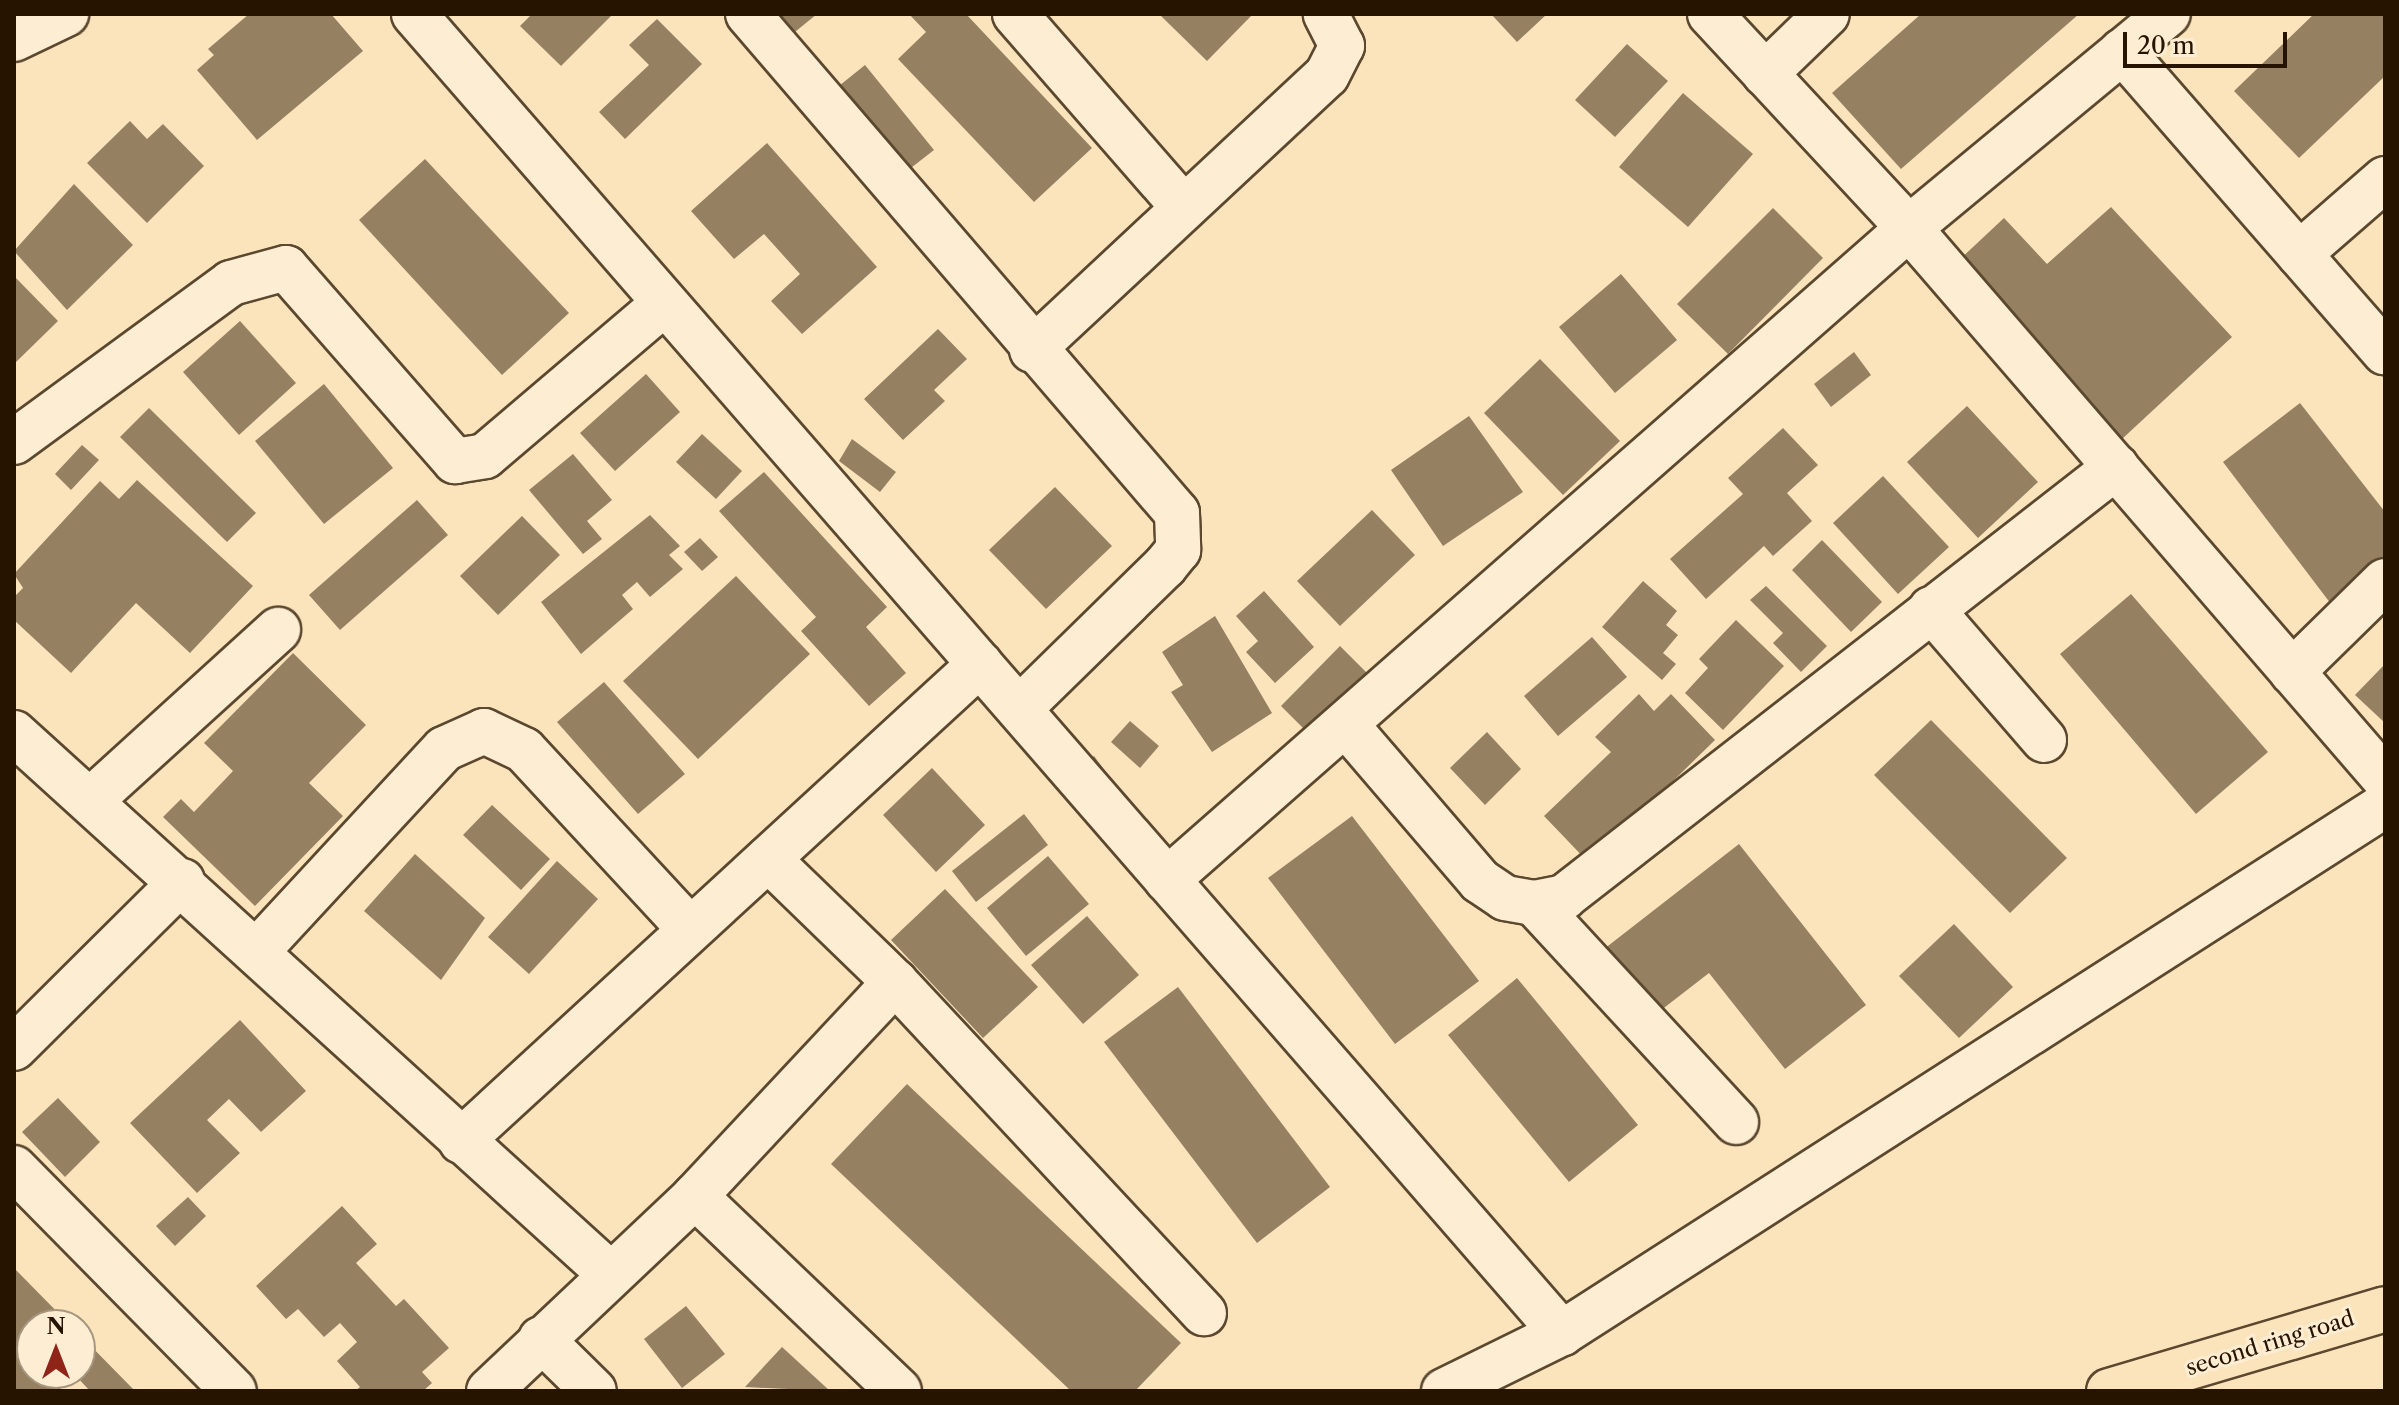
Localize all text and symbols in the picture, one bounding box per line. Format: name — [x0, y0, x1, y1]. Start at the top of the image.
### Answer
scale bar — [2127, 16, 2291, 66]
text: 20 m — [2137, 31, 2195, 60]
street label: second ring road — [2183, 1305, 2357, 1381]
north arrow — [16, 1309, 96, 1389]
text: N — [46, 1313, 66, 1340]

